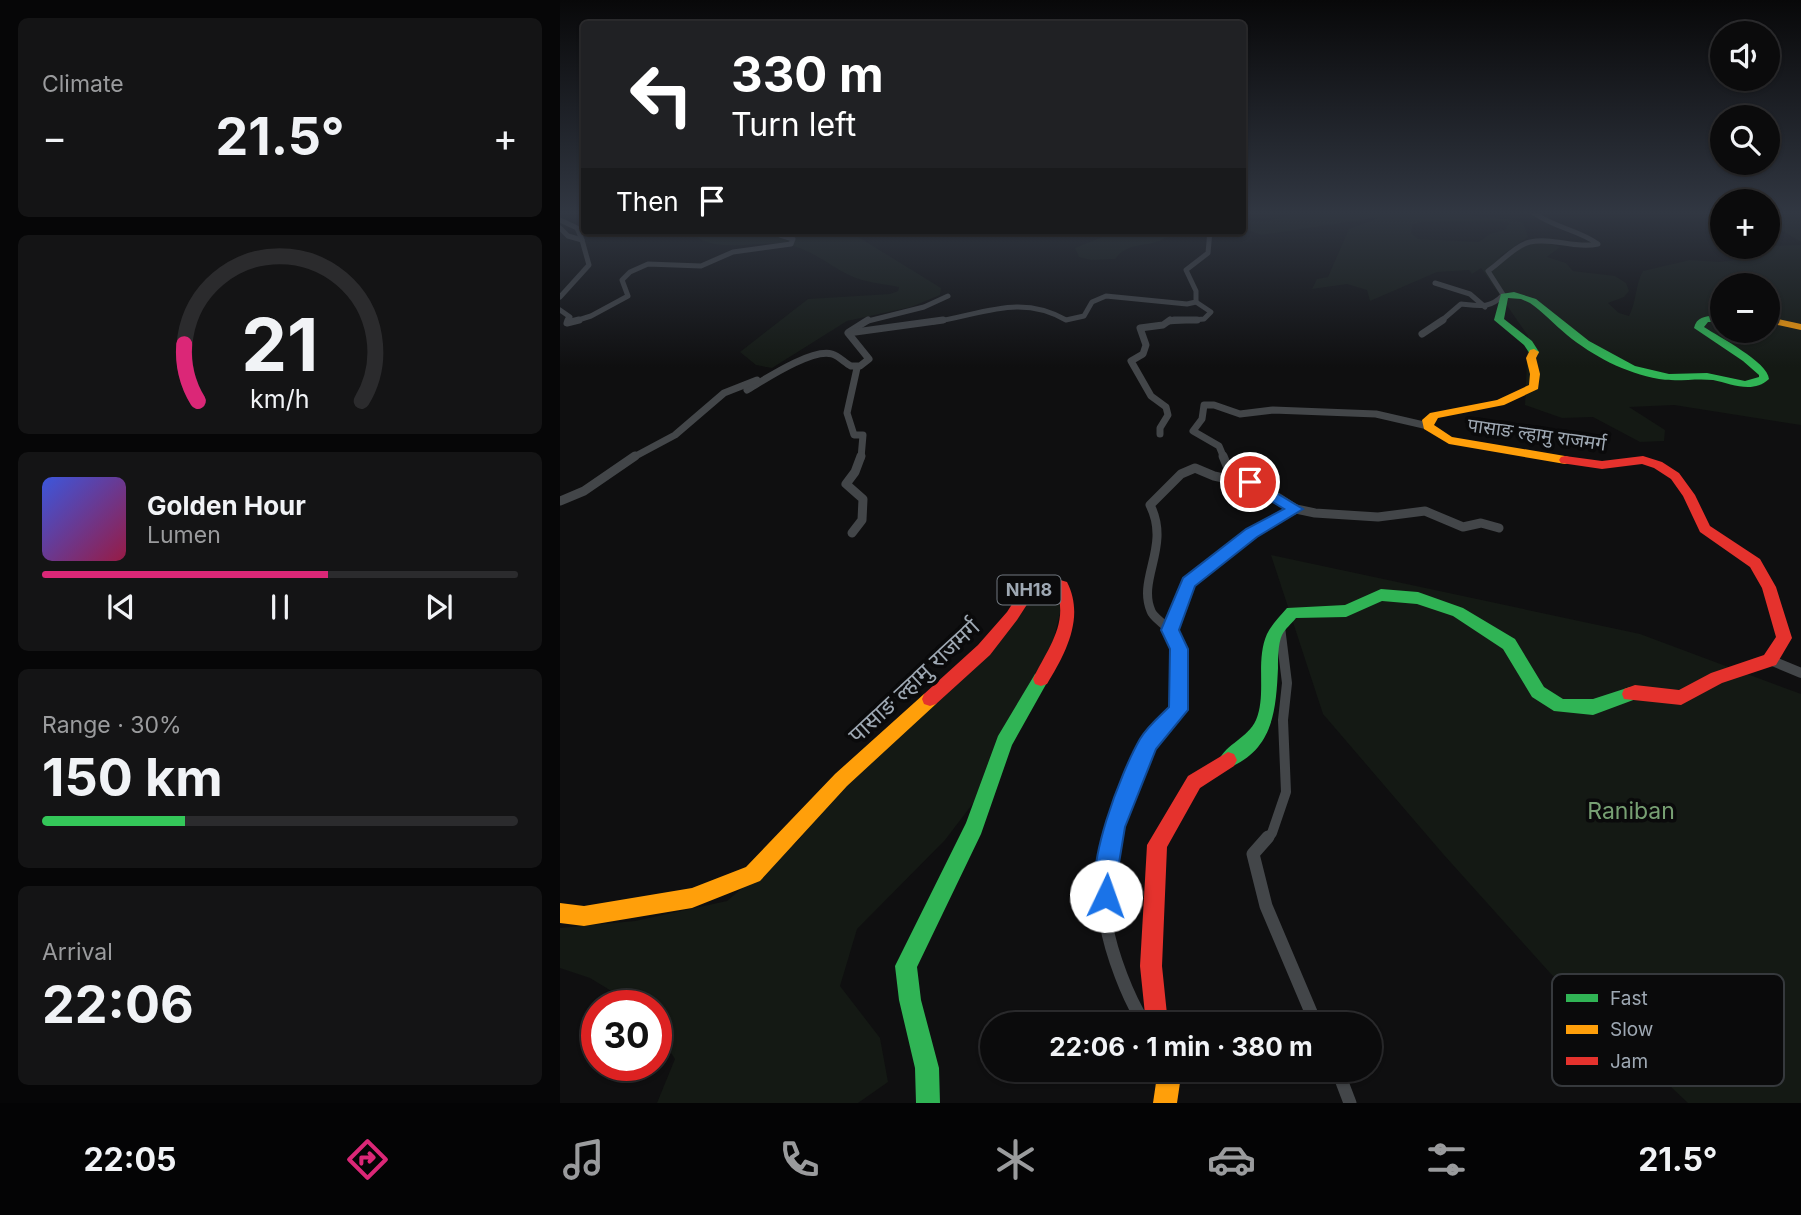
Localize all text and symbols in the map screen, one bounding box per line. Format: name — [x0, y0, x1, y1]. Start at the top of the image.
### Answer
map controls — [1710, 21, 1780, 343]
button: sound — [1710, 21, 1780, 91]
text: 330 m — [731, 45, 884, 104]
icon: left — [616, 49, 707, 140]
text: Climate — [42, 70, 124, 98]
text: 21.5° — [215, 105, 345, 168]
text: Turn left — [731, 105, 856, 144]
button: search — [1710, 105, 1780, 175]
text: − — [42, 114, 67, 160]
text: + — [493, 114, 518, 160]
icon: arrive — [693, 182, 731, 220]
text: Then — [616, 186, 679, 217]
button: + — [1710, 189, 1780, 259]
button: − — [1710, 273, 1780, 343]
text: 21 — [241, 300, 319, 389]
text: km/h — [250, 383, 310, 413]
street label: पासाङ ल्हामु राजमर्ग — [1466, 413, 1609, 457]
pin — [1220, 452, 1280, 512]
icon: arrive — [1231, 463, 1269, 501]
text: Golden Hour — [147, 490, 306, 521]
text: Lumen — [147, 521, 221, 549]
road number: NH18 — [998, 576, 1060, 604]
icon: previous — [102, 588, 140, 626]
icon: pause — [261, 588, 299, 626]
icon: next — [420, 588, 458, 626]
street label: पासाङ ल्हामु राजमर्ग — [843, 612, 987, 750]
text: Range · 30% — [42, 711, 182, 739]
text: 150 km — [42, 746, 223, 809]
park label: Raniban — [1587, 797, 1675, 825]
position arrow — [1069, 859, 1143, 933]
text: Arrival — [42, 938, 113, 966]
text: 22:06 — [42, 973, 194, 1036]
legend — [1552, 974, 1784, 1086]
text: Fast — [1610, 987, 1648, 1010]
speed limit sign: 30 — [581, 990, 672, 1081]
text: Slow — [1610, 1018, 1653, 1041]
text: 22:06 · 1 min · 380 m — [1049, 1031, 1313, 1062]
text: Jam — [1610, 1050, 1648, 1073]
icon: directions — [343, 1135, 392, 1184]
icon: music — [559, 1135, 608, 1184]
icon: phone — [775, 1135, 824, 1184]
icon: climate — [991, 1135, 1040, 1184]
icon: car — [1207, 1135, 1256, 1184]
icon: filters — [1422, 1135, 1471, 1184]
text: 22:05 — [83, 1140, 176, 1179]
text: 21.5° — [1638, 1140, 1718, 1179]

